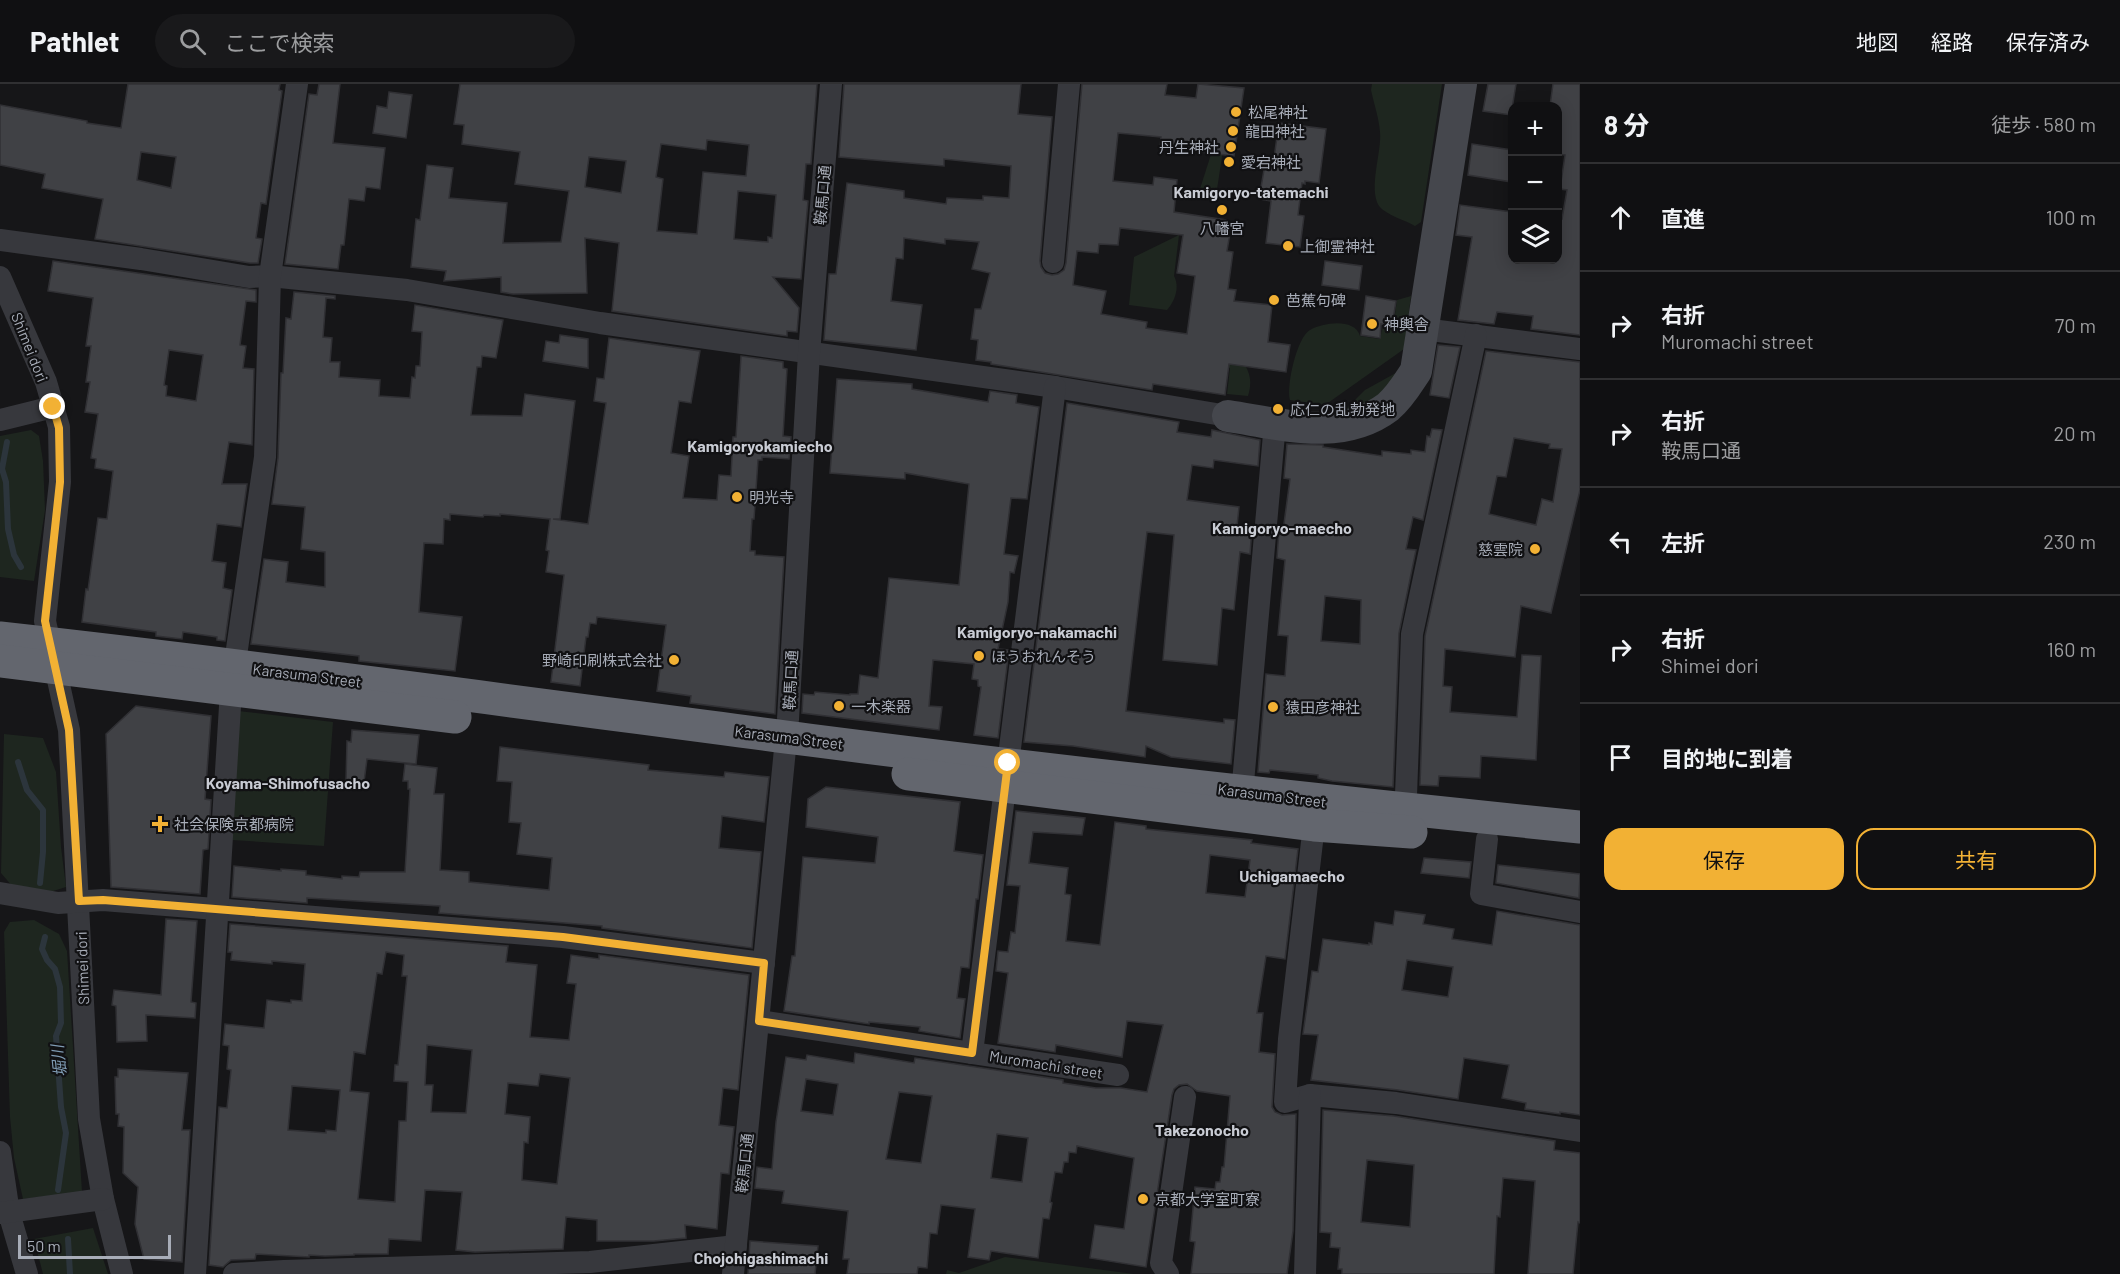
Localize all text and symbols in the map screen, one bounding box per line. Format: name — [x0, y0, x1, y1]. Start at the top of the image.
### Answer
search box — [155, 14, 575, 68]
text: Pathlet — [30, 24, 119, 58]
icon: search — [176, 25, 209, 58]
text: ここで検索 — [224, 29, 334, 55]
text: 地図 — [1856, 29, 1898, 54]
text: 経路 — [1931, 29, 1973, 54]
text: 保存済み — [2006, 29, 2090, 54]
map controls — [1508, 102, 1562, 264]
button: + — [1508, 102, 1562, 156]
place label: 松尾神社 — [1248, 103, 1308, 121]
marker: 松尾神社 — [1229, 105, 1243, 119]
text: 8 分 — [1604, 109, 1649, 140]
text: 徒歩 · 580 m — [1991, 112, 2096, 136]
place label: 龍田神社 — [1245, 122, 1305, 140]
marker: 龍田神社 — [1226, 124, 1240, 138]
place label: 丹生神社 — [1159, 138, 1219, 156]
marker: 丹生神社 — [1224, 140, 1238, 154]
place label: 愛宕神社 — [1241, 153, 1301, 171]
marker: 愛宕神社 — [1222, 155, 1236, 169]
button: − — [1508, 156, 1562, 210]
street label: 鞍馬口通 — [810, 164, 834, 226]
district label: Kamigoryo-tatemachi — [1173, 182, 1329, 201]
icon: ahead — [1604, 201, 1637, 234]
marker: 八幡宮 — [1215, 203, 1229, 217]
text: 直進 — [1661, 205, 1705, 231]
text: 100 m — [2046, 205, 2096, 229]
button: layers — [1508, 210, 1562, 264]
place label: 八幡宮 — [1199, 219, 1245, 237]
place label: 上御霊神社 — [1300, 237, 1375, 255]
marker: 上御霊神社 — [1281, 239, 1295, 253]
place label: 芭蕉句碑 — [1286, 291, 1346, 309]
marker: 芭蕉句碑 — [1267, 293, 1281, 307]
text: 右折 — [1661, 301, 1705, 327]
icon: right — [1604, 309, 1637, 342]
street label: Shimei dori — [8, 310, 52, 384]
text: 70 m — [2055, 313, 2096, 337]
place label: 神輿舎 — [1384, 315, 1429, 333]
marker: 神輿舎 — [1365, 317, 1379, 331]
text: Muromachi street — [1661, 329, 1814, 353]
route end — [39, 393, 65, 419]
place label: 応仁の乱勃発地 — [1290, 400, 1395, 418]
marker: 応仁の乱勃発地 — [1271, 402, 1285, 416]
text: 右折 — [1661, 407, 1705, 433]
icon: right — [1604, 417, 1637, 450]
text: 20 m — [2053, 421, 2096, 445]
district label: Kamigoryokamiecho — [687, 436, 833, 455]
text: 鞍馬口通 — [1661, 438, 1741, 462]
place label: 明光寺 — [749, 488, 794, 506]
marker: 明光寺 — [730, 490, 744, 504]
district label: Kamigoryo-maecho — [1212, 518, 1352, 537]
icon: left — [1604, 525, 1637, 558]
text: 左折 — [1661, 529, 1705, 555]
text: 230 m — [2043, 529, 2096, 553]
place label: 慈雲院 — [1478, 540, 1523, 558]
marker: 慈雲院 — [1528, 542, 1542, 556]
district label: Kamigoryo-nakamachi — [957, 622, 1117, 641]
text: 右折 — [1661, 625, 1705, 651]
icon: right — [1604, 633, 1637, 666]
text: 160 m — [2047, 637, 2096, 661]
place label: ほうおれんそう — [991, 647, 1096, 665]
marker: ほうおれんそう — [972, 649, 986, 663]
street label: 鞍馬口通 — [779, 650, 801, 710]
place label: 野崎印刷株式会社 — [542, 651, 662, 669]
marker: 野崎印刷株式会社 — [667, 653, 681, 667]
text: Shimei dori — [1661, 653, 1759, 677]
street label: Karasuma Street — [252, 659, 362, 691]
place label: 一木楽器 — [851, 697, 911, 715]
place label: 猿田彦神社 — [1285, 698, 1360, 716]
marker: 一木楽器 — [832, 699, 846, 713]
marker: 猿田彦神社 — [1266, 700, 1280, 714]
street label: Karasuma Street — [734, 721, 844, 753]
icon: arrive — [1604, 741, 1637, 774]
text: 目的地に到着 — [1661, 745, 1793, 771]
route start — [994, 749, 1020, 775]
district label: Koyama-Shimofusacho — [206, 773, 370, 792]
street label: Karasuma Street — [1217, 779, 1327, 811]
marker: 社会保険京都病院 — [151, 815, 169, 833]
place label: 社会保険京都病院 — [174, 815, 294, 833]
button: 保存 — [1604, 828, 1844, 890]
button: 共有 — [1856, 828, 2096, 890]
district label: Uchigamaecho — [1239, 866, 1345, 885]
street label: Shimei dori — [72, 931, 92, 1005]
water label: 堀川 — [47, 1042, 69, 1078]
street label: Muromachi street — [988, 1046, 1104, 1082]
district label: Takezonocho — [1155, 1120, 1249, 1139]
street label: 鞍馬口通 — [732, 1132, 756, 1194]
place label: 京都大学室町寮 — [1155, 1190, 1260, 1208]
marker: 京都大学室町寮 — [1136, 1192, 1150, 1206]
scale bar — [18, 1232, 171, 1260]
text: 50 m — [27, 1236, 61, 1255]
district label: Chojohigashimachi — [694, 1248, 828, 1267]

